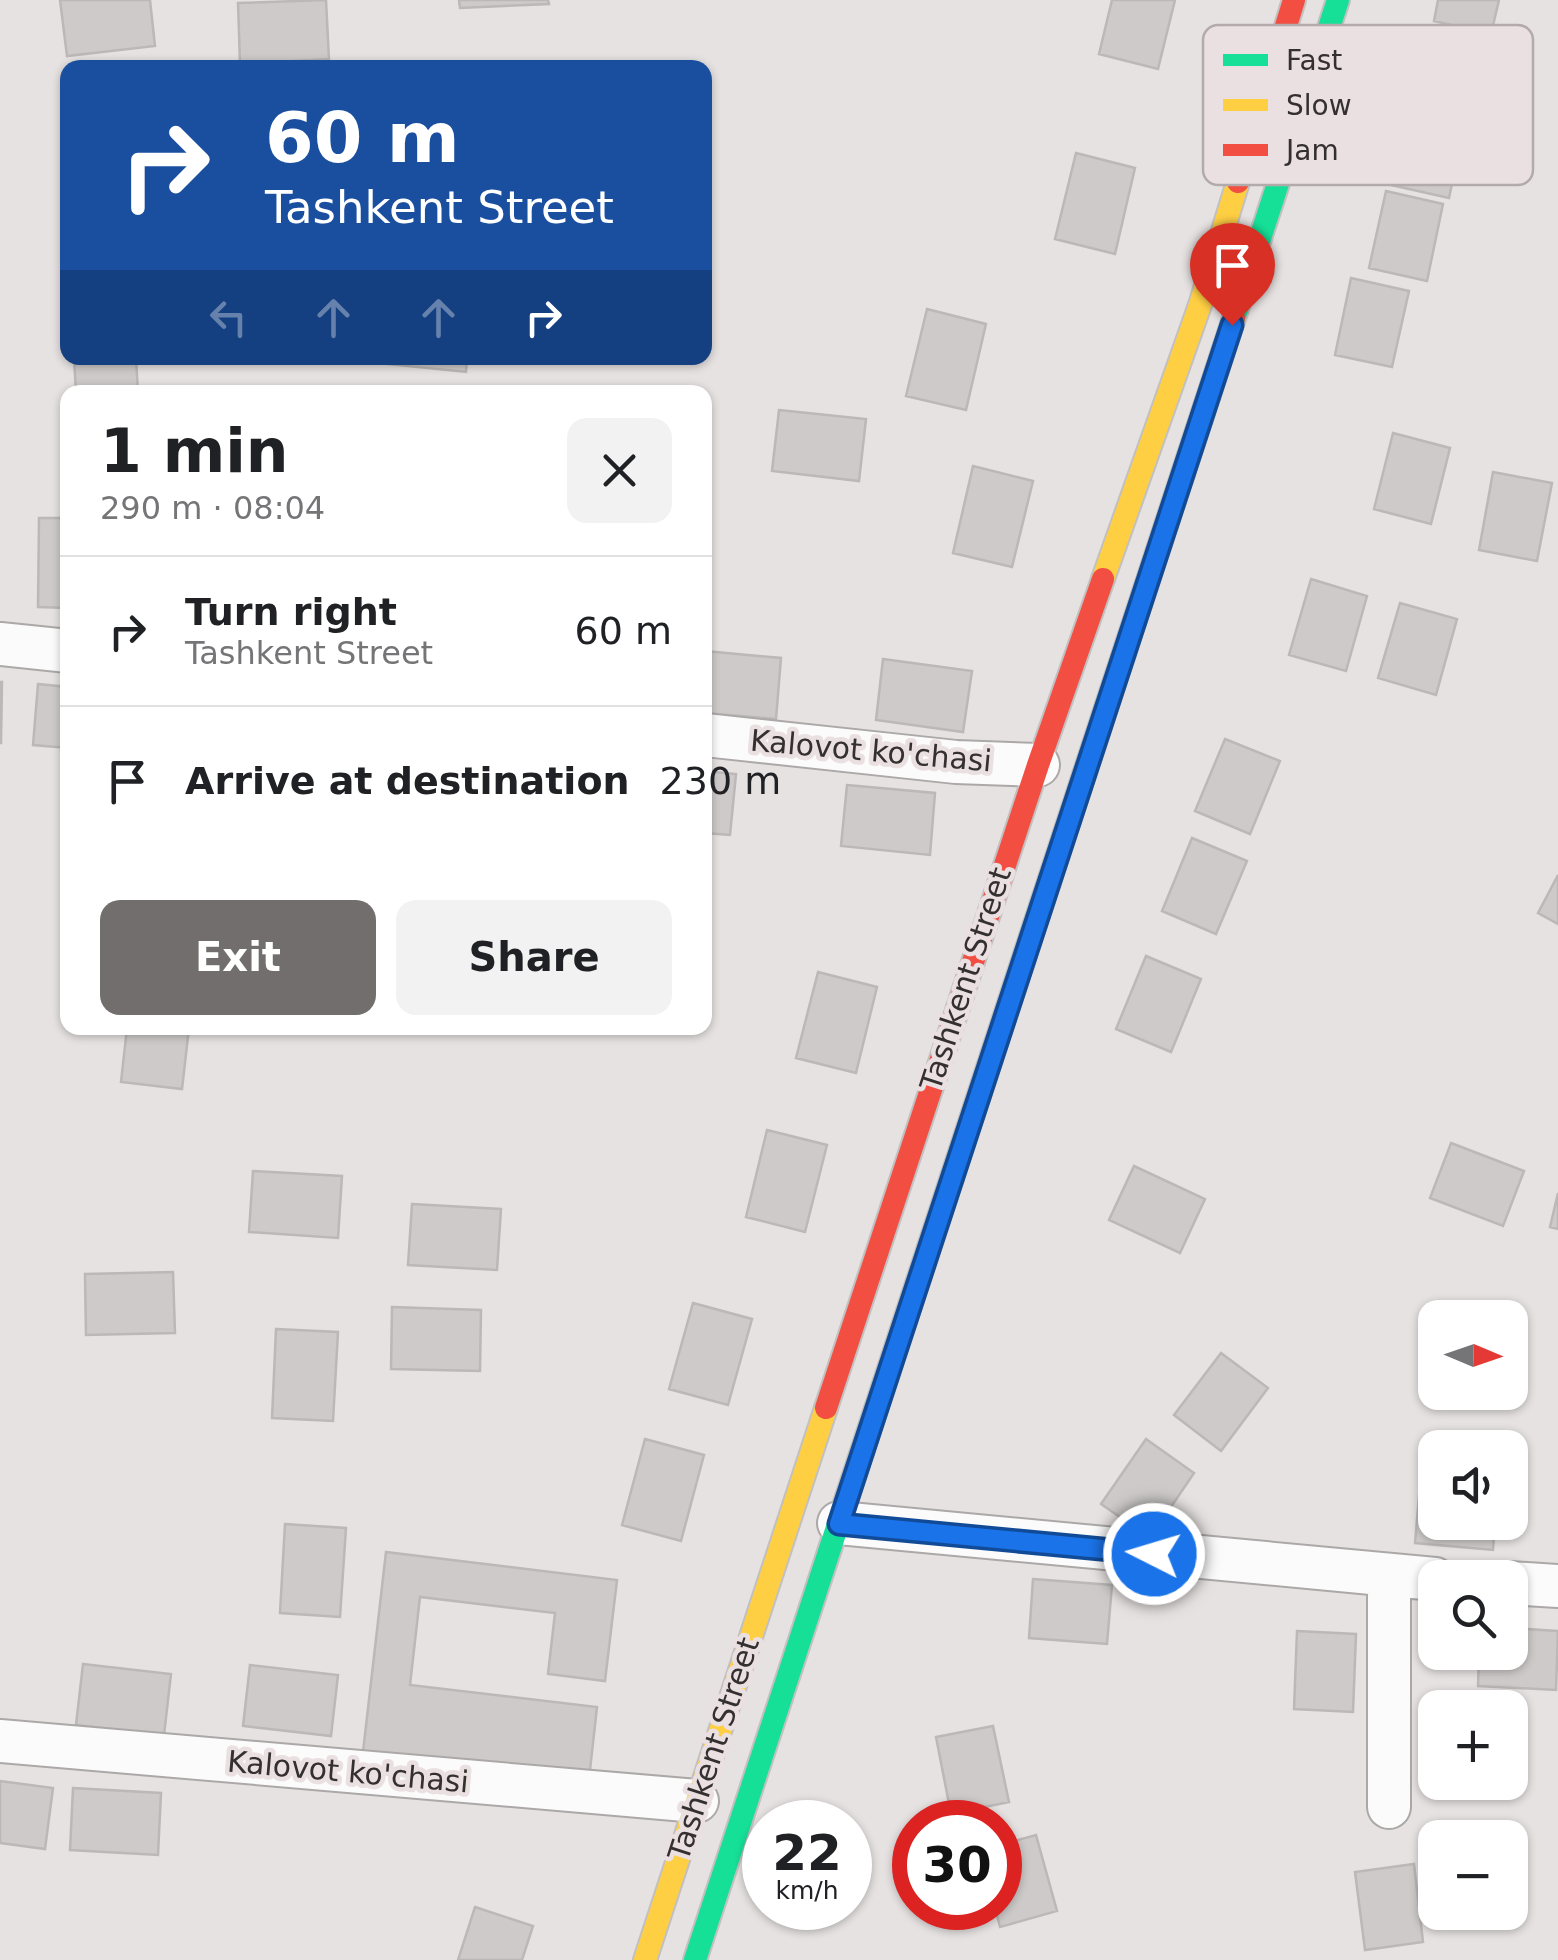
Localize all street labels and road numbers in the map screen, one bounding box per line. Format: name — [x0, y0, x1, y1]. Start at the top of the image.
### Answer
street label: Kalovot ko'chasi — [749, 723, 993, 778]
street label: Tashkent Street — [913, 863, 1018, 1096]
street label: Tashkent Street — [661, 1633, 766, 1866]
street label: Kalovot ko'chasi — [226, 1744, 470, 1799]

